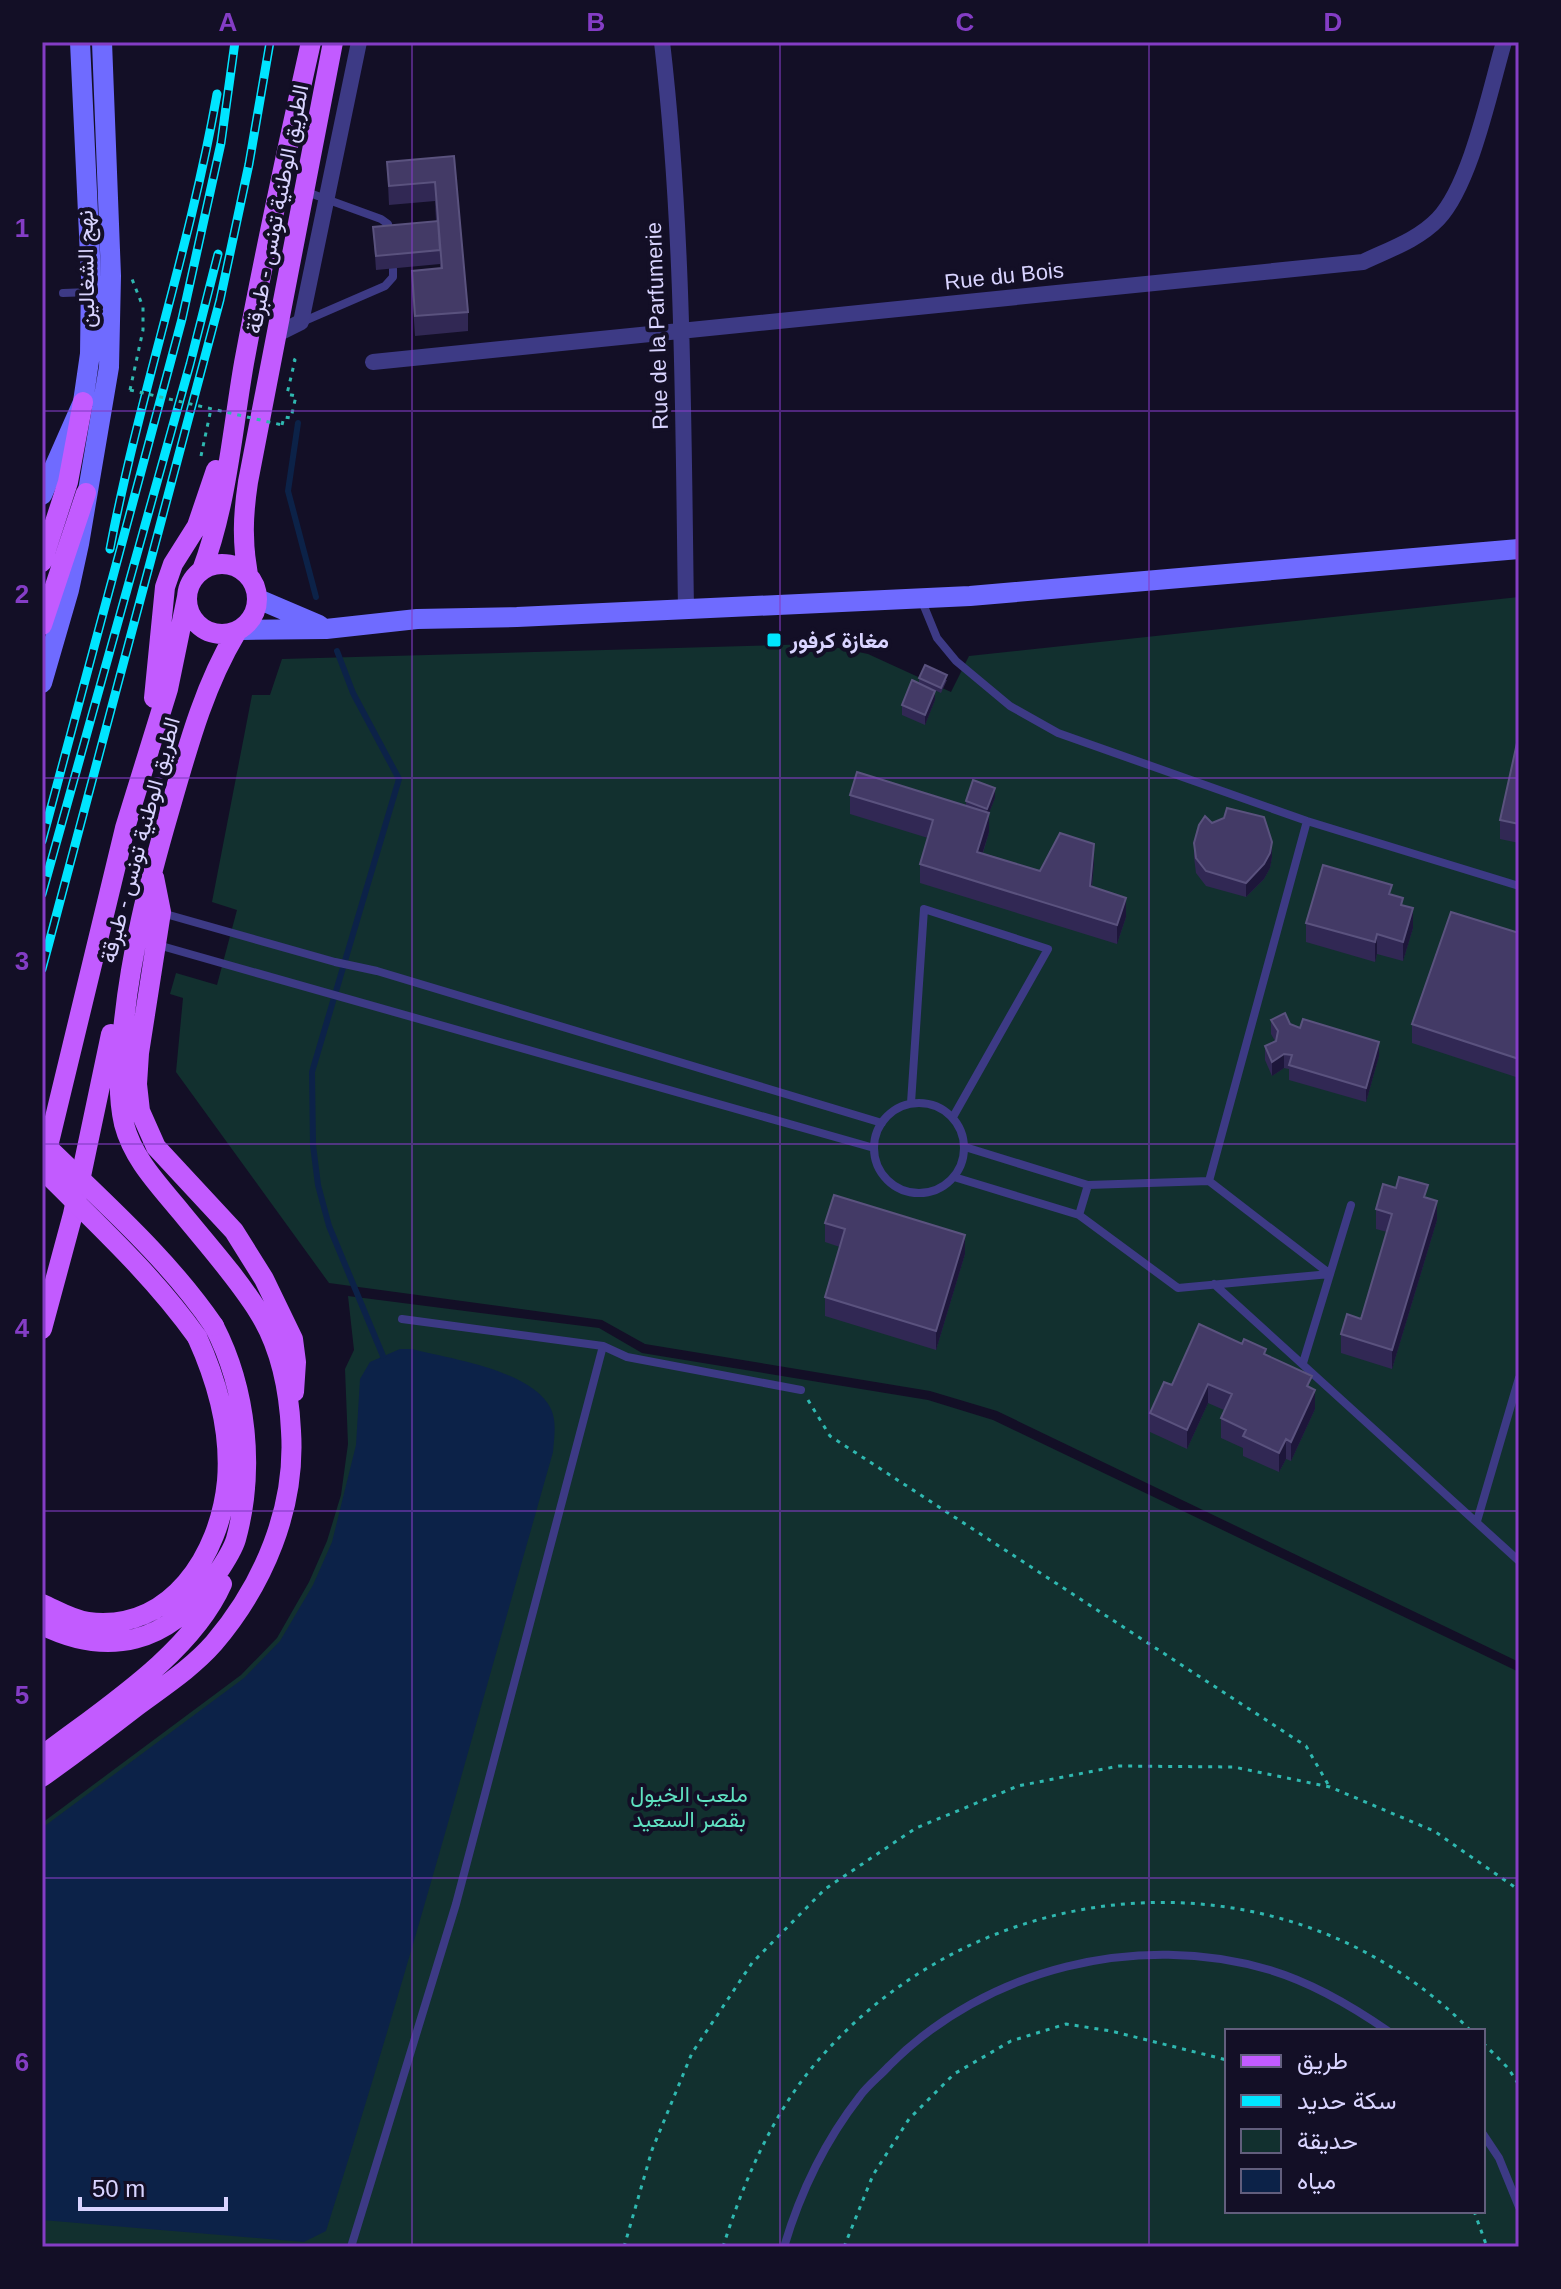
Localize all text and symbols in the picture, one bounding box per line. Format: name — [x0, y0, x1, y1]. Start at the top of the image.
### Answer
text: A — [219, 7, 238, 37]
text: B — [587, 7, 605, 37]
text: C — [956, 7, 975, 37]
text: D — [1324, 7, 1342, 37]
street label: الطريق الوطنية تونس - طبرقة — [241, 82, 314, 336]
street label: نهج الشغالين — [72, 210, 102, 328]
text: 1 — [15, 213, 29, 243]
street label: Rue de la Parfumerie — [641, 222, 673, 430]
street label: Rue du Bois — [943, 257, 1065, 295]
text: 2 — [15, 579, 29, 609]
place label: مغازة كرفور — [789, 628, 889, 654]
marker: مغازة كرفور — [765, 631, 783, 649]
street label: الطريق الوطنية تونس - طبرقة — [95, 714, 186, 966]
text: 3 — [15, 946, 29, 976]
text: 4 — [15, 1313, 30, 1343]
text: 5 — [15, 1680, 29, 1710]
park label: ملعب الخيول بقصر السعيد — [630, 1782, 748, 1833]
legend — [1225, 2029, 1485, 2213]
text: 6 — [15, 2047, 29, 2077]
text: طريق — [1297, 2047, 1348, 2076]
text: سكة حديد — [1297, 2087, 1396, 2115]
text: حديقة — [1297, 2127, 1358, 2155]
scale bar — [80, 2161, 226, 2211]
text: مياه — [1297, 2167, 1336, 2195]
text: 50 m — [92, 2175, 145, 2202]

